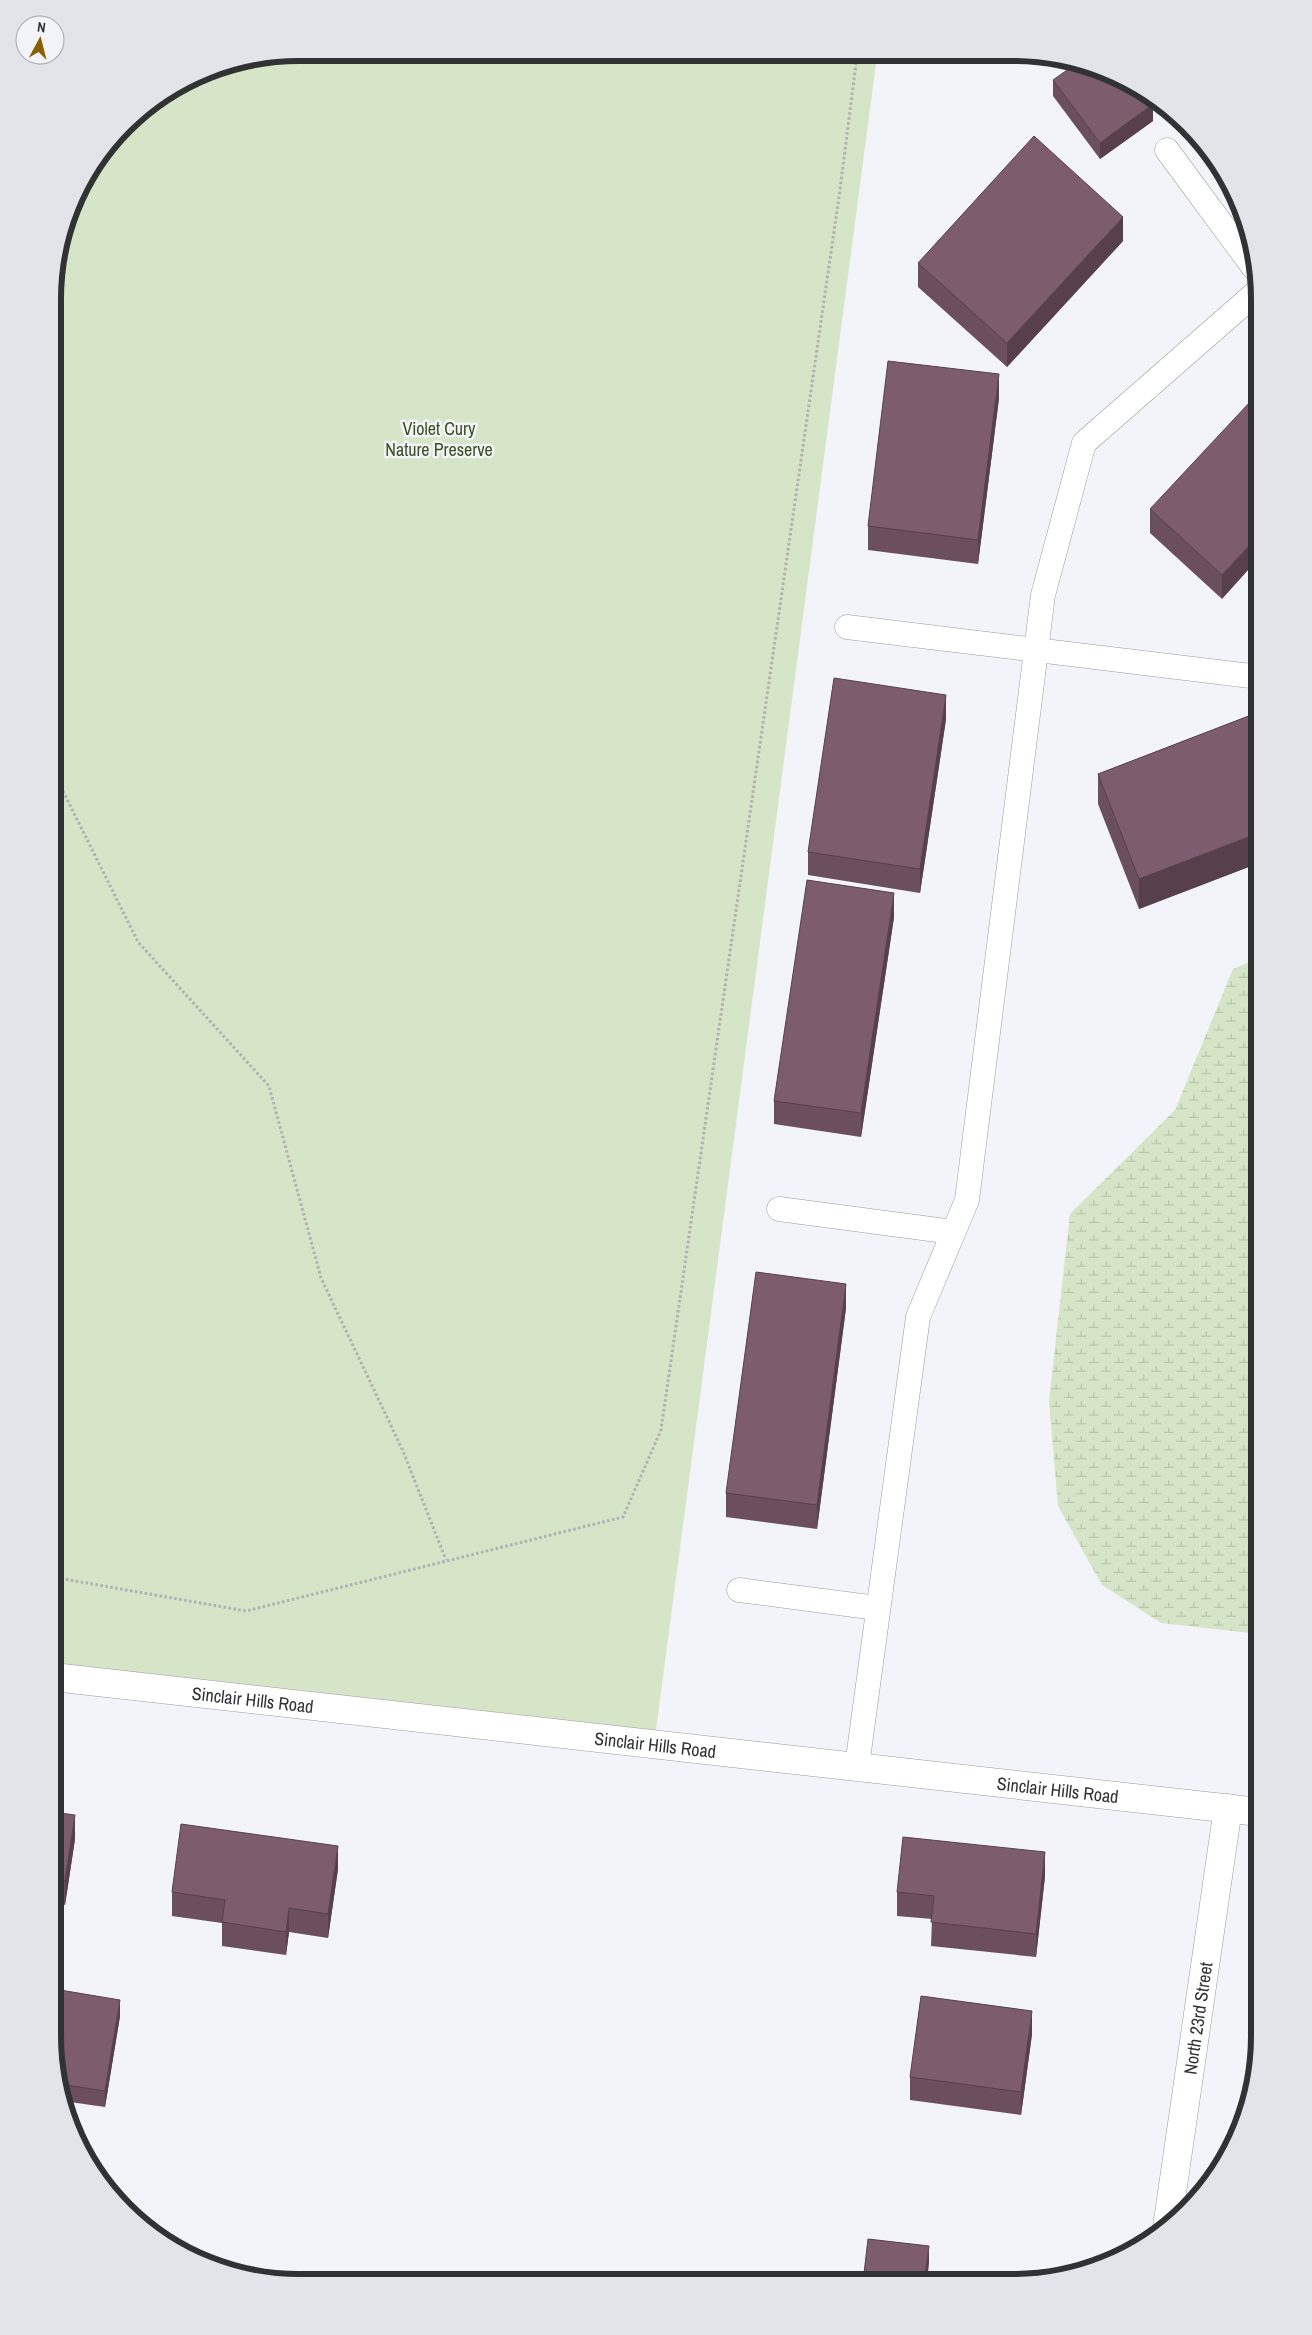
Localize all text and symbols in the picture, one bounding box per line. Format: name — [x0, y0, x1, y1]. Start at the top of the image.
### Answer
north arrow — [15, 15, 65, 65]
text: N — [36, 18, 47, 37]
park label: Violet Cury Nature Preserve — [385, 416, 493, 462]
street label: Sinclair Hills Road — [191, 1680, 315, 1719]
street label: Sinclair Hills Road — [593, 1725, 717, 1764]
street label: Sinclair Hills Road — [996, 1770, 1120, 1809]
street label: North 23rd Street — [1177, 1960, 1218, 2076]

